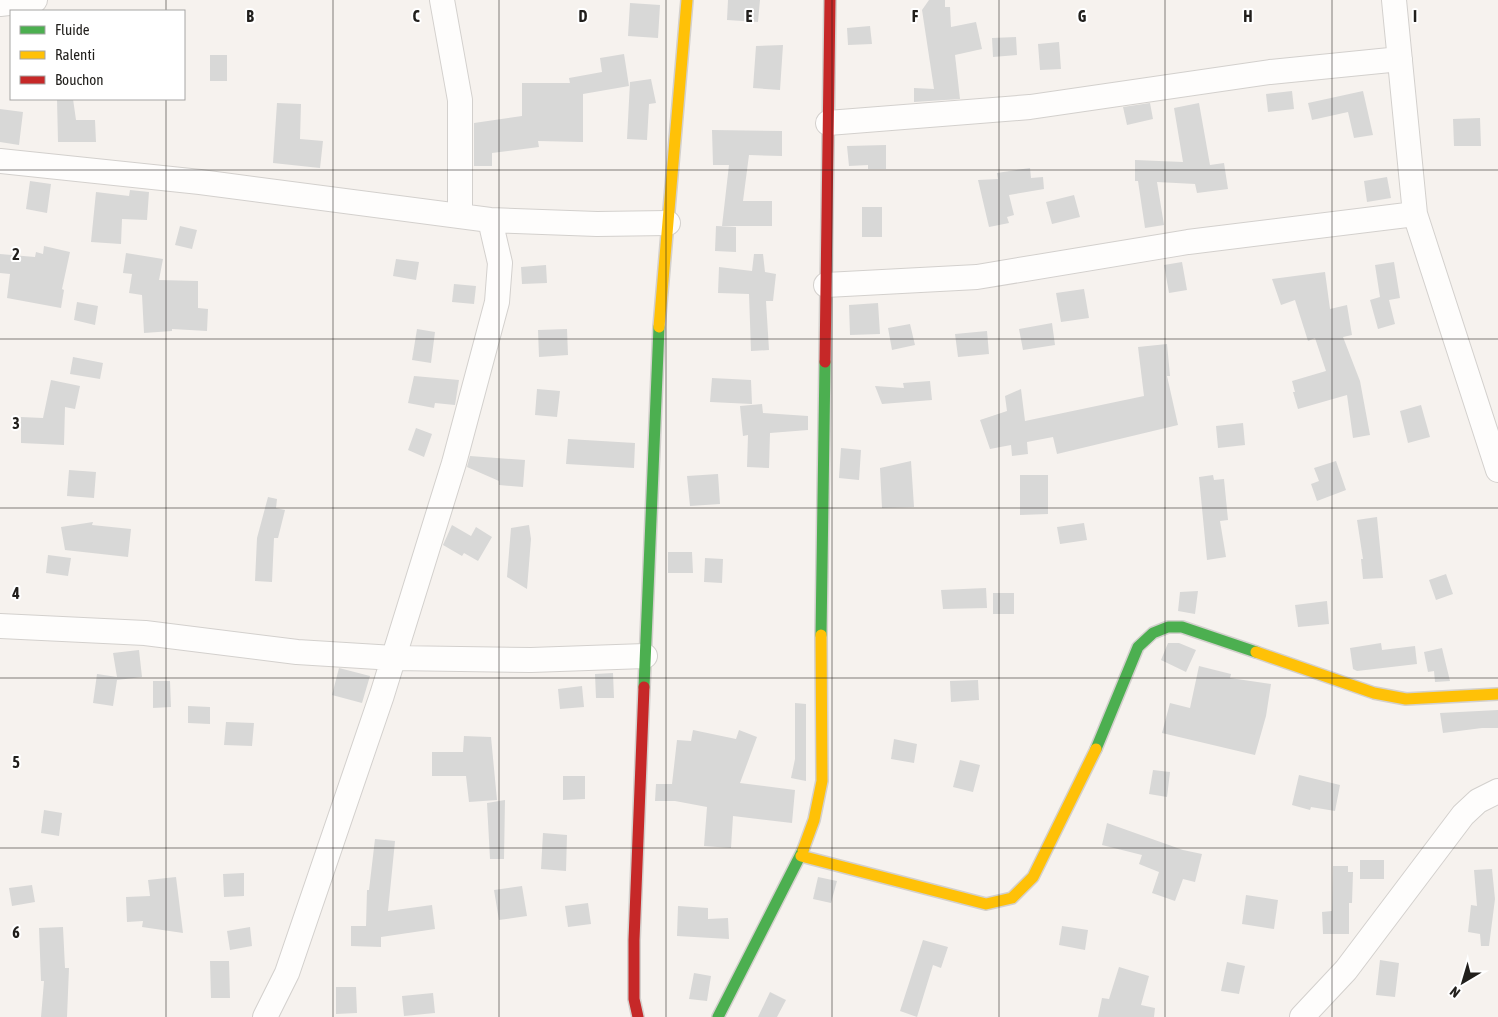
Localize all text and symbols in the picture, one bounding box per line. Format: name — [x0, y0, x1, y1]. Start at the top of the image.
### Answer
text: B — [246, 7, 254, 25]
text: C — [412, 7, 420, 25]
text: D — [579, 7, 588, 25]
text: E — [746, 7, 753, 25]
text: F — [912, 7, 919, 25]
text: G — [1078, 7, 1087, 25]
text: H — [1243, 7, 1253, 25]
text: I — [1413, 7, 1417, 25]
legend — [10, 10, 185, 100]
text: Fluide — [55, 21, 90, 38]
text: Ralenti — [55, 46, 95, 63]
text: Bouchon — [55, 71, 104, 88]
text: 2 — [12, 245, 20, 263]
text: 3 — [12, 414, 20, 432]
text: 4 — [11, 584, 20, 602]
text: 5 — [12, 753, 20, 771]
text: 6 — [12, 923, 20, 941]
north arrow — [1438, 957, 1488, 1007]
text: N — [1447, 983, 1463, 1001]

